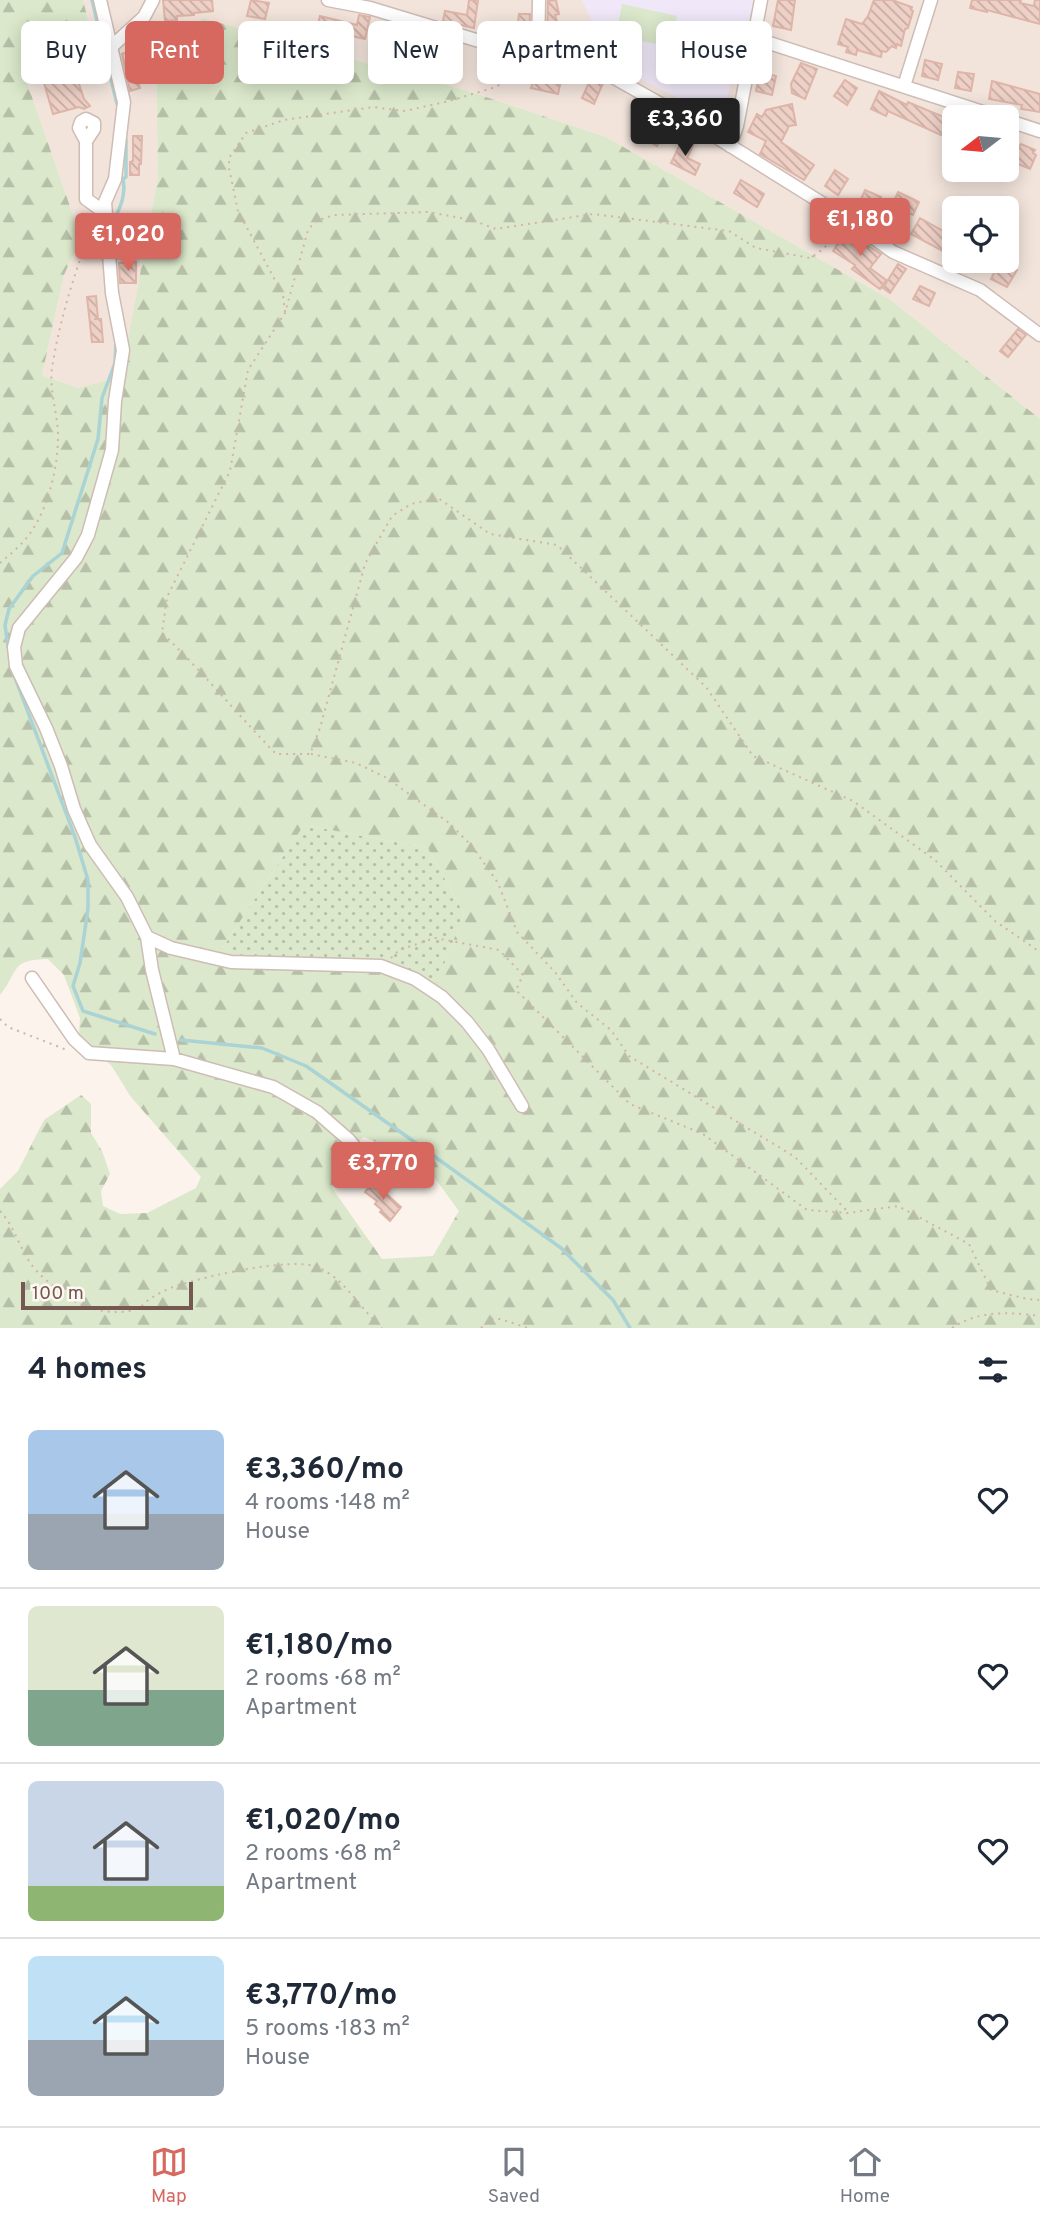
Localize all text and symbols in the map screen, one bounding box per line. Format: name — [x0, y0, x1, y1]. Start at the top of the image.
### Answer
chip: Buy — [21, 21, 111, 84]
chip: Rent — [125, 21, 224, 84]
chip: Filters — [238, 21, 354, 84]
chip: New — [368, 21, 463, 84]
chip: Apartment — [477, 21, 642, 84]
chip: House — [656, 21, 772, 84]
pin: €3,360 — [628, 99, 742, 158]
north arrow — [942, 105, 1018, 182]
map controls — [942, 105, 1019, 273]
text: €3,360 — [647, 106, 723, 135]
button: locate — [942, 196, 1019, 273]
pin: €1,180 — [803, 198, 917, 258]
text: €1,180 — [826, 206, 894, 235]
pin: €1,020 — [71, 214, 185, 273]
text: €1,020 — [91, 221, 165, 250]
pin: €3,770 — [326, 1142, 440, 1202]
text: €3,770 — [347, 1150, 419, 1179]
scale bar — [21, 1279, 192, 1311]
text: 100 m — [32, 1282, 84, 1306]
icon: filters — [974, 1351, 1012, 1389]
text: 4 homes — [28, 1352, 147, 1389]
text: €3,360/mo — [245, 1452, 404, 1489]
icon: home — [84, 1458, 168, 1542]
icon: heart — [974, 1481, 1012, 1519]
text: 4 rooms · 148 m² — [245, 1489, 410, 1518]
text: House — [245, 1518, 310, 1547]
text: €1,180/mo — [245, 1628, 393, 1665]
icon: home — [84, 1634, 168, 1718]
icon: heart — [974, 1657, 1012, 1695]
text: 2 rooms · 68 m² — [245, 1665, 401, 1694]
text: Apartment — [245, 1694, 357, 1723]
text: €1,020/mo — [245, 1803, 401, 1840]
icon: home — [84, 1809, 168, 1893]
icon: heart — [974, 1832, 1012, 1870]
text: 2 rooms · 68 m² — [245, 1840, 401, 1869]
text: Apartment — [245, 1869, 357, 1898]
text: €3,770/mo — [245, 1978, 397, 2015]
icon: home — [84, 1984, 168, 2068]
icon: heart — [974, 2007, 1012, 2045]
text: 5 rooms · 183 m² — [245, 2015, 410, 2044]
text: House — [245, 2044, 310, 2073]
tab: Map — [150, 2143, 188, 2209]
tab: Saved — [488, 2143, 540, 2209]
tab: Home — [840, 2143, 890, 2209]

